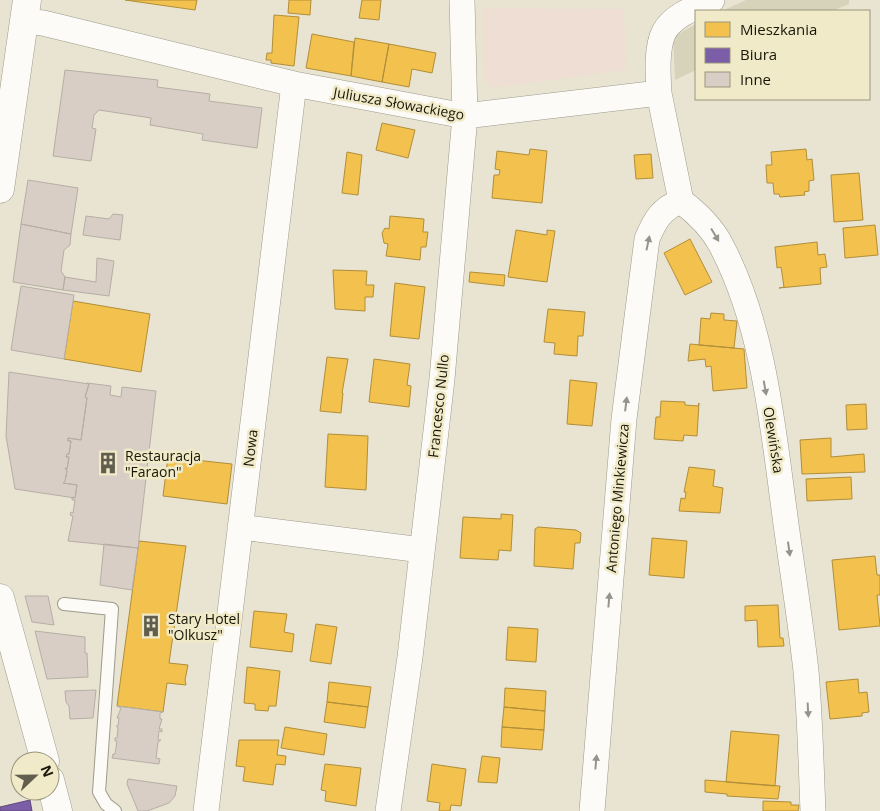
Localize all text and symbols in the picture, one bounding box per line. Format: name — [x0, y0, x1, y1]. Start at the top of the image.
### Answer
legend — [695, 10, 870, 100]
text: Mieszkania — [740, 19, 817, 39]
text: Biura — [740, 44, 777, 64]
text: Inne — [740, 69, 771, 89]
street label: Juliusza Słowackiego — [330, 82, 466, 124]
one-way arrow — [710, 228, 719, 241]
one-way arrow — [644, 235, 652, 250]
street label: Francesco Nullo — [423, 353, 453, 459]
one-way arrow — [762, 380, 770, 396]
one-way arrow — [622, 395, 630, 411]
street label: Olewińska — [759, 405, 789, 475]
street label: Antoniego Minkiewicza — [601, 423, 633, 573]
street label: Nowa — [238, 428, 262, 468]
place label: Restauracja "Faraon" — [125, 446, 201, 481]
building icon: Restauracja "Faraon" — [95, 450, 121, 476]
one-way arrow — [786, 541, 794, 557]
one-way arrow — [605, 592, 613, 608]
place label: Stary Hotel "Olkusz" — [168, 609, 240, 644]
building icon: Stary Hotel "Olkusz" — [138, 613, 164, 639]
one-way arrow — [804, 702, 812, 718]
north arrow — [10, 751, 60, 801]
one-way arrow — [592, 754, 600, 770]
text: N — [37, 762, 58, 780]

